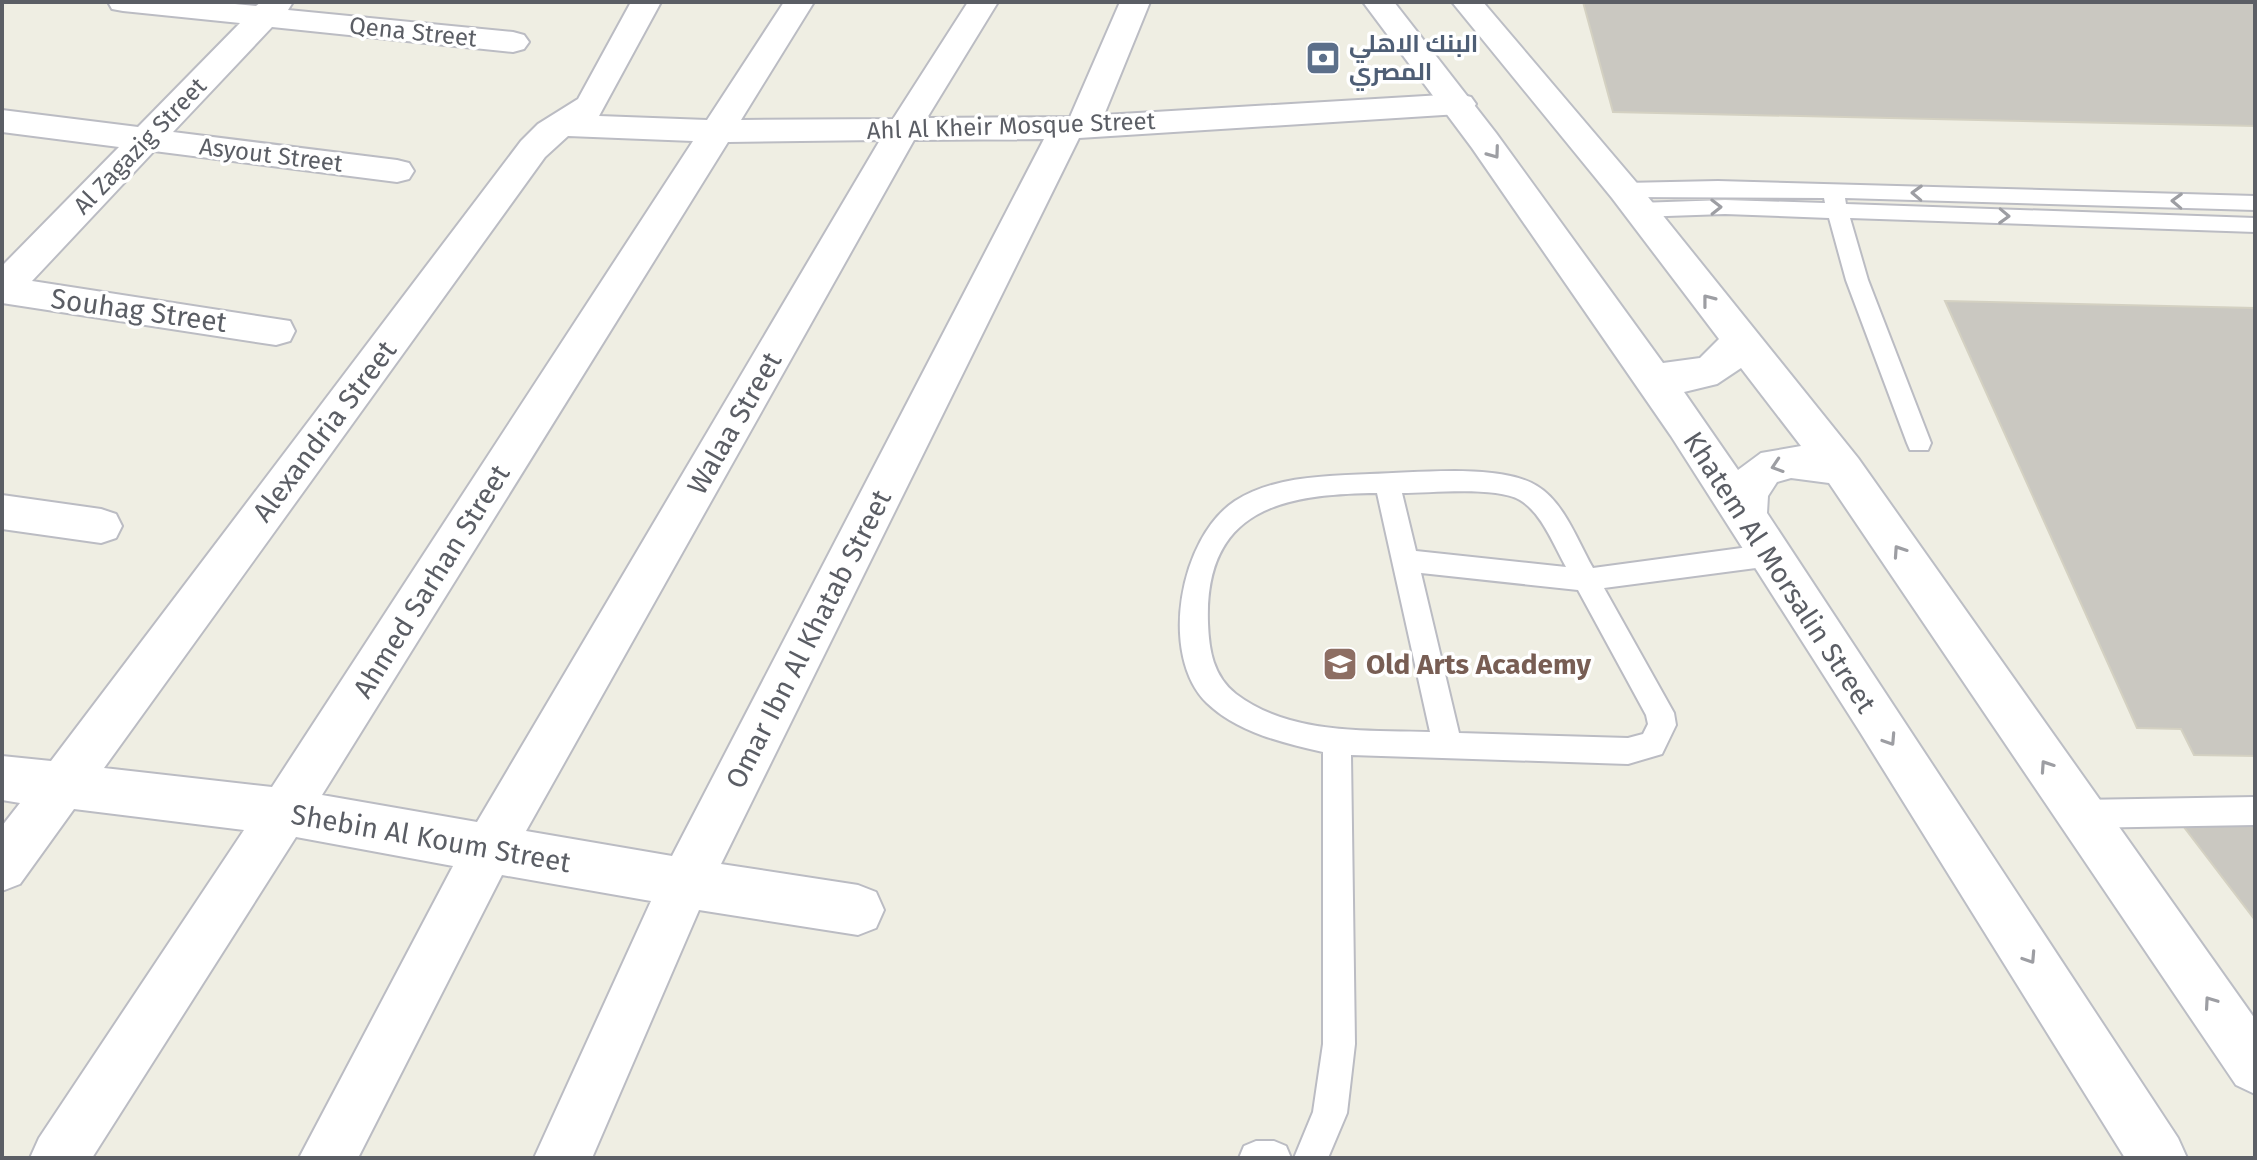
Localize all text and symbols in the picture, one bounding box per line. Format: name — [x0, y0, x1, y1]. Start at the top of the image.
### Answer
street label: Qena Street — [348, 11, 479, 53]
place label: البنك الاهلي المصري — [1349, 30, 1478, 91]
bank icon: البنك الاهلي المصري — [1304, 39, 1342, 77]
street label: Al Zagazig Street — [68, 72, 212, 220]
street label: Ahl Al Kheir Mosque Street — [866, 107, 1156, 145]
street label: Asyout Street — [198, 132, 345, 178]
one-way arrow — [1484, 144, 1498, 159]
one-way arrow — [1910, 184, 1923, 202]
one-way arrow — [2170, 192, 2183, 209]
one-way arrow — [1710, 198, 1723, 216]
one-way arrow — [1998, 207, 2011, 224]
street label: Souhag Street — [49, 282, 230, 339]
one-way arrow — [1704, 294, 1718, 309]
street label: Alexandria Street — [246, 334, 404, 528]
street label: Walaa Street — [680, 345, 789, 500]
street label: Khatem Al Morsalin Street — [1676, 426, 1883, 720]
one-way arrow — [1771, 457, 1784, 473]
street label: Ahmed Sarhan Street — [346, 458, 517, 704]
street label: Omar Ibn Al Khatab Street — [719, 484, 899, 794]
one-way arrow — [1894, 546, 1909, 560]
school or university icon: Old Arts Academy — [1321, 645, 1359, 683]
place label: Old Arts Academy — [1366, 648, 1591, 681]
one-way arrow — [1880, 731, 1895, 745]
one-way arrow — [2041, 760, 2056, 774]
street label: Shebin Al Koum Street — [289, 798, 574, 879]
one-way arrow — [2020, 950, 2035, 964]
one-way arrow — [2205, 997, 2220, 1011]

